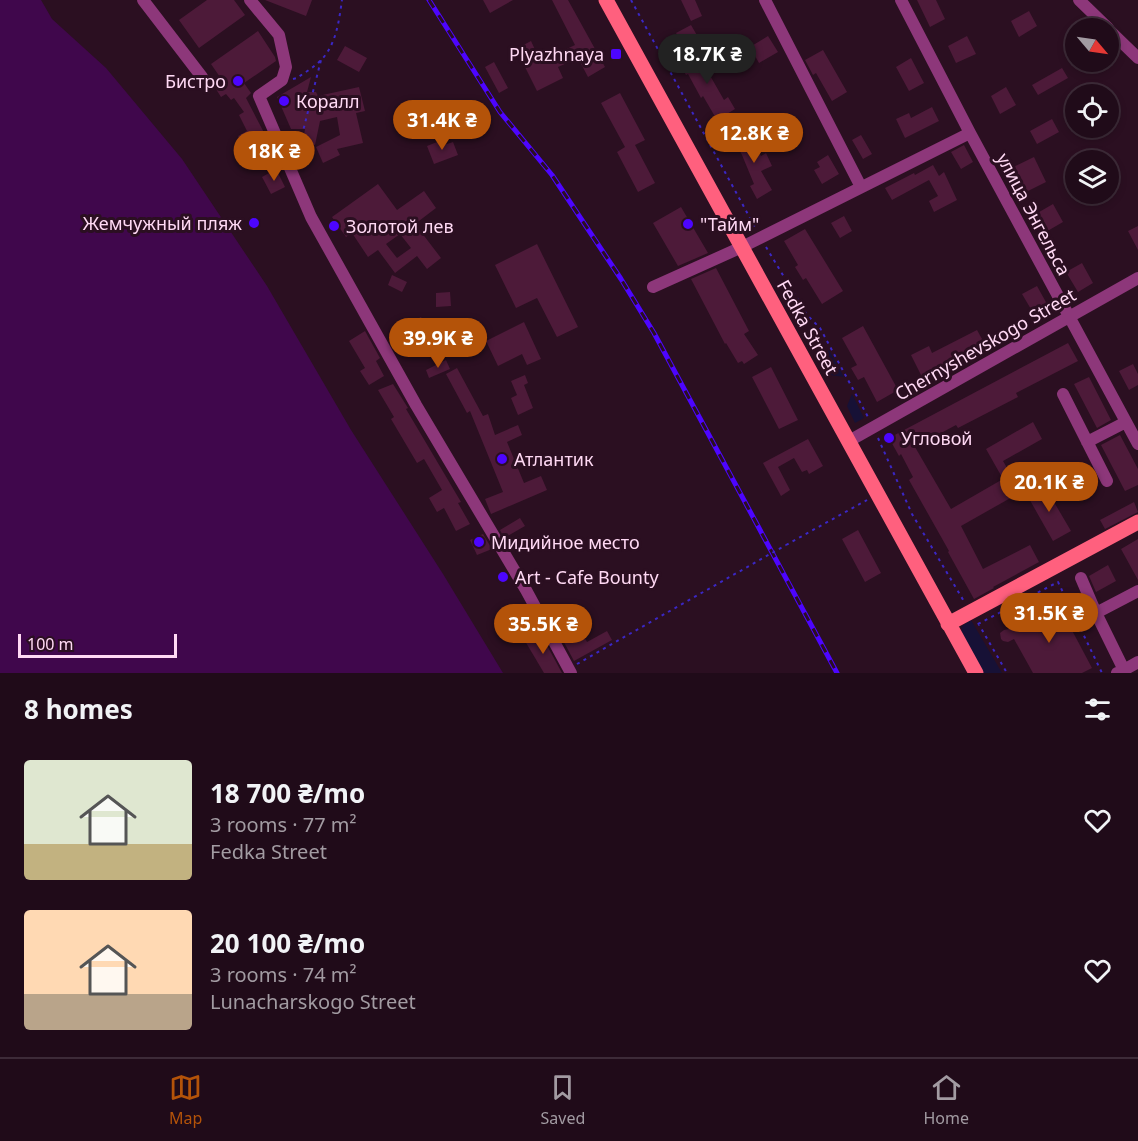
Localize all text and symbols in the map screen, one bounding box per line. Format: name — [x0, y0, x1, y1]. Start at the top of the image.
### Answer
north arrow — [1065, 18, 1119, 72]
map controls — [1065, 18, 1119, 204]
pin: 18.7K ₴ — [652, 34, 762, 85]
text: 18.7K ₴ — [672, 40, 742, 67]
place label: Plyazhnaya — [509, 42, 604, 66]
marker: Plyazhnaya — [609, 47, 623, 61]
place label: Бистро — [165, 69, 226, 93]
marker: Бистро — [231, 74, 245, 88]
button: locate — [1065, 84, 1119, 138]
place label: Коралл — [296, 89, 360, 113]
marker: Коралл — [277, 94, 291, 108]
pin: 31.4K ₴ — [387, 100, 497, 151]
text: 31.4K ₴ — [407, 106, 477, 133]
pin: 12.8K ₴ — [699, 113, 809, 164]
text: 12.8K ₴ — [719, 119, 789, 146]
pin: 18K ₴ — [232, 131, 316, 182]
text: 18K ₴ — [248, 137, 300, 164]
street label: улица Энгельса — [992, 149, 1076, 279]
button: layers — [1065, 150, 1119, 204]
place label: Жемчужный пляж — [83, 211, 242, 235]
place label: "Тайм" — [700, 212, 759, 236]
place label: Золотой лев — [346, 214, 454, 238]
marker: Жемчужный пляж — [247, 216, 261, 230]
marker: "Тайм" — [681, 217, 695, 231]
marker: Золотой лев — [327, 219, 341, 233]
street label: Fedka Street — [772, 275, 844, 379]
street label: Chernyshevskogo Street — [890, 282, 1080, 406]
pin: 39.9K ₴ — [383, 318, 493, 369]
text: 39.9K ₴ — [403, 324, 473, 351]
place label: Угловой — [901, 426, 973, 450]
marker: Угловой — [882, 431, 896, 445]
place label: Атлантик — [514, 447, 594, 471]
marker: Атлантик — [495, 452, 509, 466]
pin: 20.1K ₴ — [994, 462, 1104, 513]
text: 20.1K ₴ — [1014, 468, 1084, 495]
place label: Мидийное место — [491, 530, 640, 554]
marker: Мидийное место — [472, 535, 486, 549]
place label: Art - Cafe Bounty — [515, 565, 659, 589]
marker: Art - Cafe Bounty — [496, 570, 510, 584]
pin: 31.5K ₴ — [994, 593, 1104, 644]
text: 31.5K ₴ — [1014, 599, 1084, 626]
pin: 35.5K ₴ — [488, 604, 598, 655]
text: 35.5K ₴ — [508, 610, 578, 637]
scale bar — [18, 631, 177, 658]
text: 100 m — [27, 633, 74, 655]
text: 8 homes — [24, 691, 133, 727]
icon: filters — [1081, 693, 1114, 726]
text: 18 700 ₴/mo — [210, 775, 365, 811]
icon: home — [72, 784, 144, 856]
icon: heart — [1081, 804, 1114, 837]
text: 3 rooms · 77 m² — [210, 811, 357, 838]
text: Fedka Street — [210, 838, 327, 865]
text: 20 100 ₴/mo — [210, 925, 365, 961]
icon: home — [72, 934, 144, 1006]
icon: heart — [1081, 954, 1114, 987]
text: 3 rooms · 74 m² — [210, 961, 357, 988]
text: Lunacharskogo Street — [210, 988, 416, 1015]
tab: Map — [169, 1071, 202, 1129]
tab: Saved — [541, 1071, 585, 1129]
tab: Home — [923, 1071, 969, 1129]

